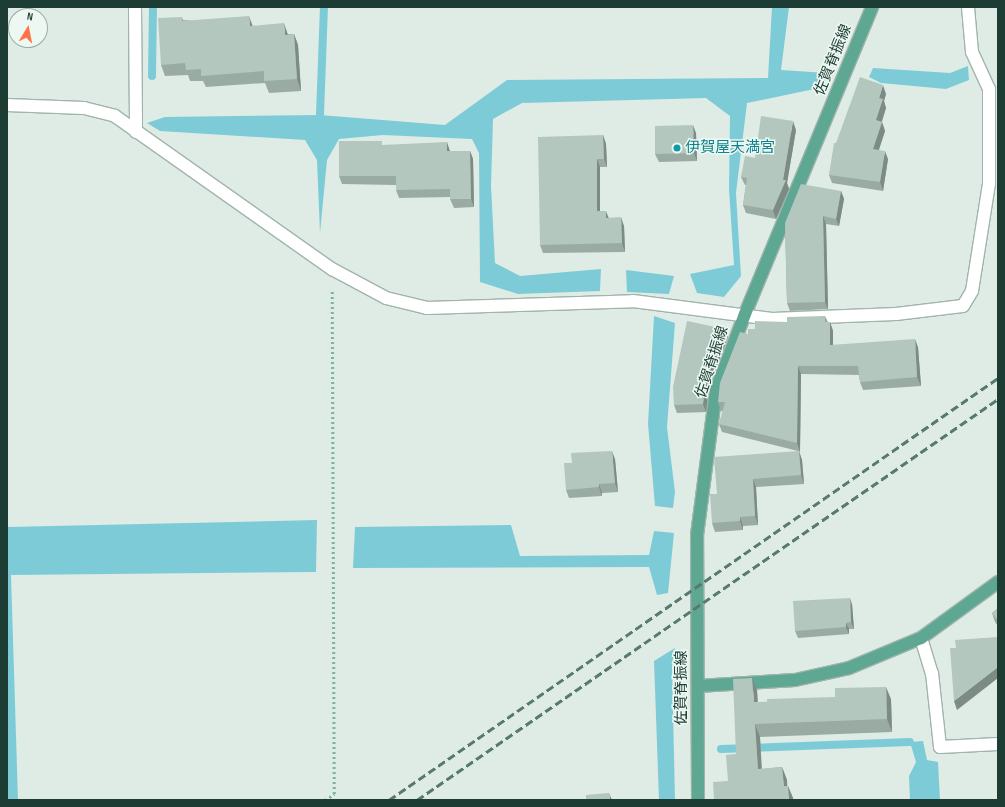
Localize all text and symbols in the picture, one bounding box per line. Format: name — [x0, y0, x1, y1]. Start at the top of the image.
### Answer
north arrow — [8, 8, 48, 48]
text: N — [26, 10, 34, 24]
street label: 佐賀脊振線 — [811, 22, 855, 98]
place label: 伊賀屋天満宮 — [685, 139, 775, 157]
marker: 伊賀屋天満宮 — [672, 143, 682, 153]
street label: 佐賀脊振線 — [692, 324, 732, 400]
street label: 佐賀脊振線 — [673, 651, 691, 725]

